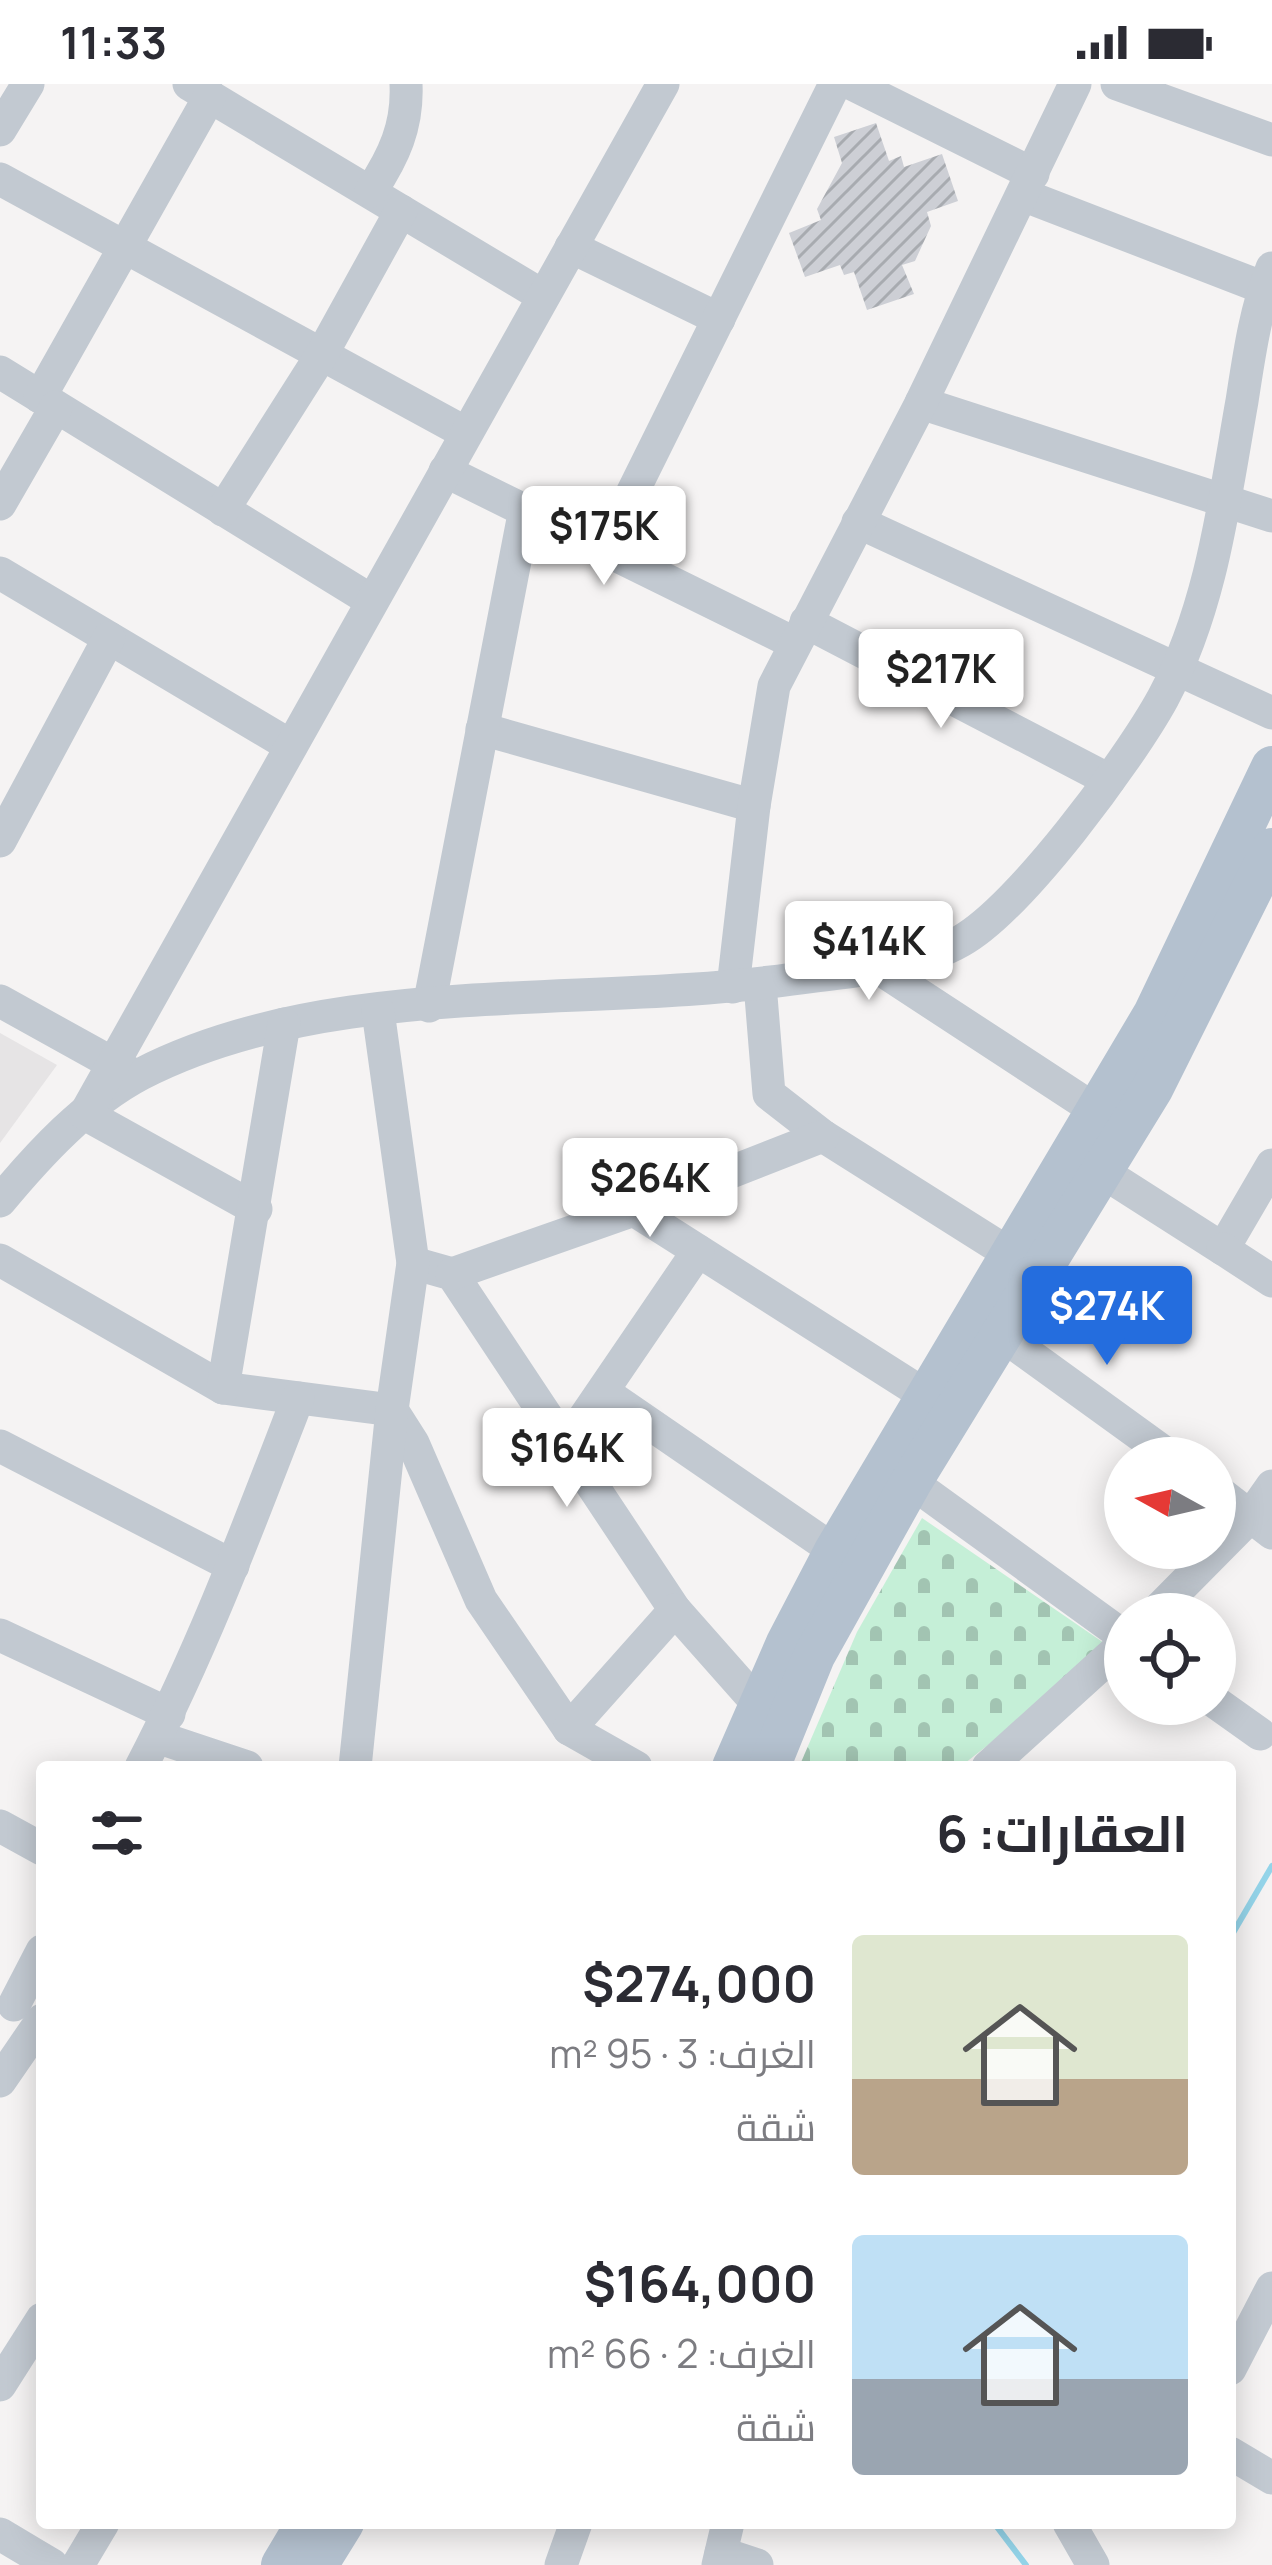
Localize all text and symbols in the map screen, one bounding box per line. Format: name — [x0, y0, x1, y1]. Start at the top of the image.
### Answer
text: 11:33 — [60, 11, 167, 73]
pin: $175K — [520, 486, 688, 588]
text: $175K — [549, 498, 659, 552]
pin: $217K — [857, 629, 1025, 731]
text: $217K — [886, 641, 996, 695]
pin: $414K — [785, 901, 953, 1003]
text: $414K — [812, 913, 926, 967]
pin: $264K — [566, 1138, 734, 1240]
text: $264K — [590, 1150, 710, 1204]
pin: $274K — [1023, 1266, 1191, 1368]
text: $274K — [1049, 1278, 1165, 1332]
pin: $164K — [483, 1408, 651, 1510]
text: $164K — [510, 1420, 624, 1474]
north arrow — [1104, 1437, 1236, 1569]
map controls — [1104, 1437, 1236, 1725]
button: locate — [1104, 1593, 1236, 1725]
text: العقارات: 6 — [936, 1798, 1188, 1867]
icon: filters — [84, 1800, 150, 1866]
text: $274,000 — [582, 1948, 816, 2017]
icon: home — [948, 1983, 1092, 2127]
text: الغرف: 3 · 95 m² — [549, 2026, 816, 2080]
text: شقة — [736, 2099, 816, 2153]
text: $164,000 — [584, 2248, 816, 2317]
icon: home — [948, 2283, 1092, 2427]
text: الغرف: 2 · 66 m² — [547, 2326, 816, 2380]
text: شقة — [736, 2399, 816, 2453]

